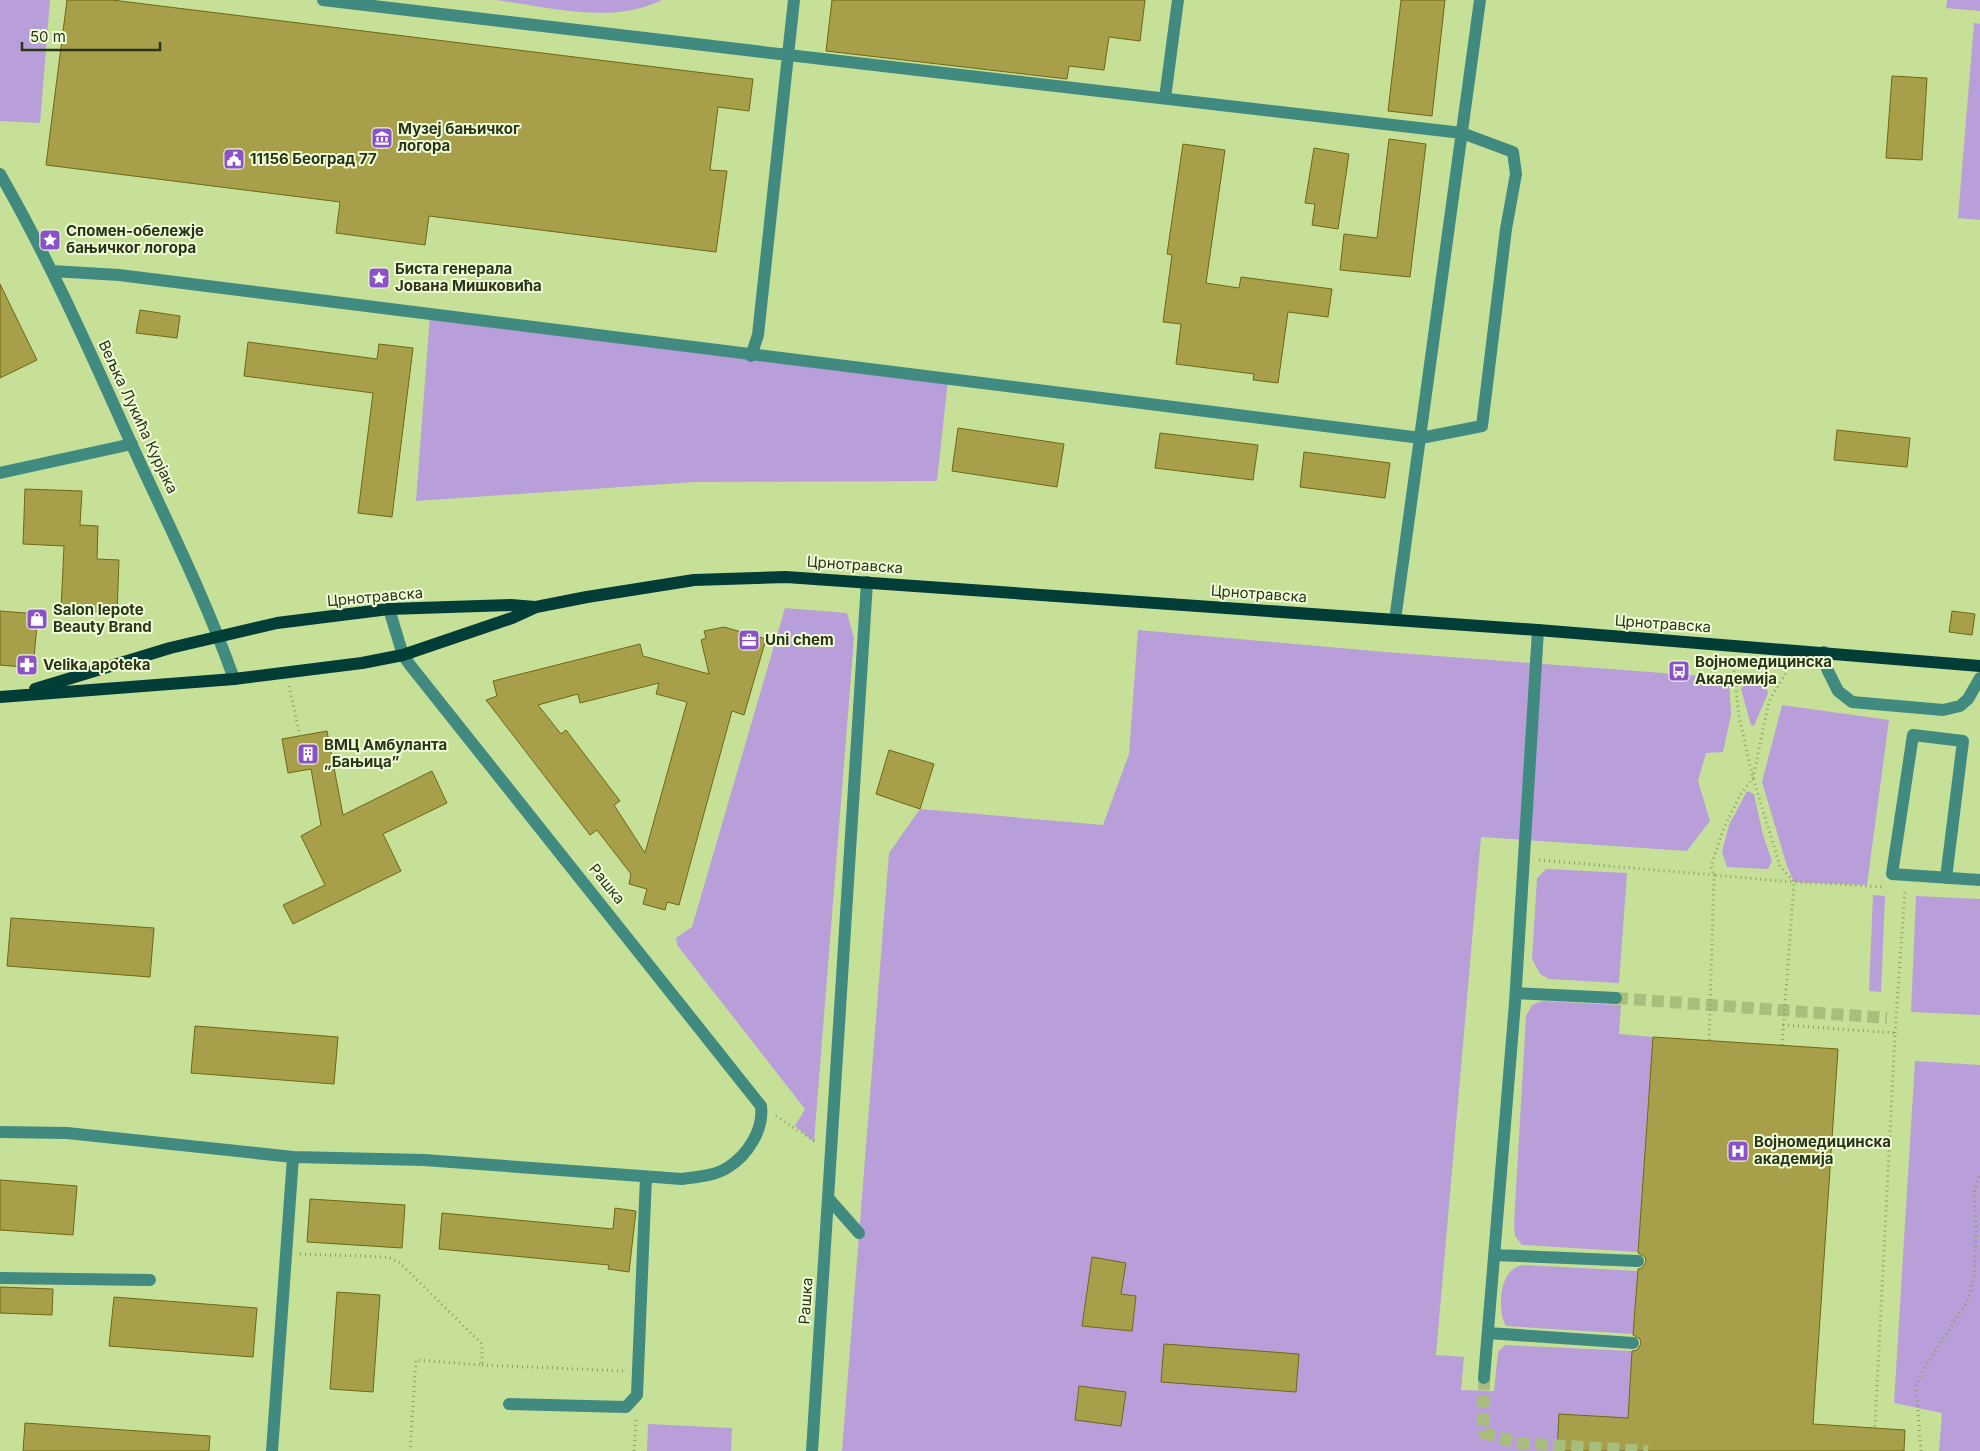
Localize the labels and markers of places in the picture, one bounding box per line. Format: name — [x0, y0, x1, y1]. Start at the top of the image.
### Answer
place label: Музеј бањичког логора — [398, 119, 520, 155]
museum icon: Музеј бањичког логора — [370, 126, 394, 150]
public building icon: 11156 Београд 77 — [222, 147, 246, 171]
place label: 11156 Београд 77 — [250, 149, 377, 168]
place label: Спомен-обележје бањичког логора — [66, 221, 204, 257]
place icon: Спомен-обележје бањичког логора — [38, 228, 62, 252]
place label: Биста генерала Јована Мишковића — [395, 259, 542, 295]
place icon: Биста генерала Јована Мишковића — [367, 266, 391, 290]
place label: Salon lepote Beauty Brand — [53, 600, 152, 636]
shop icon: Salon lepote Beauty Brand — [25, 607, 49, 631]
office icon: Uni chem — [737, 628, 761, 652]
place label: Uni chem — [765, 630, 834, 649]
place label: Војномедицинска Академија — [1695, 652, 1832, 688]
pharmacy icon: Velika apoteka — [15, 653, 39, 677]
place label: Velika apoteka — [43, 655, 150, 674]
bus stop icon: Војномедицинска Академија — [1667, 659, 1691, 683]
place label: ВМЦ Амбуланта „Бањица” — [324, 735, 447, 771]
building icon: ВМЦ Амбуланта „Бањица” — [296, 742, 320, 766]
place label: Војномедицинска академија — [1754, 1132, 1891, 1168]
hospital icon: Војномедицинска академија — [1726, 1139, 1750, 1163]

